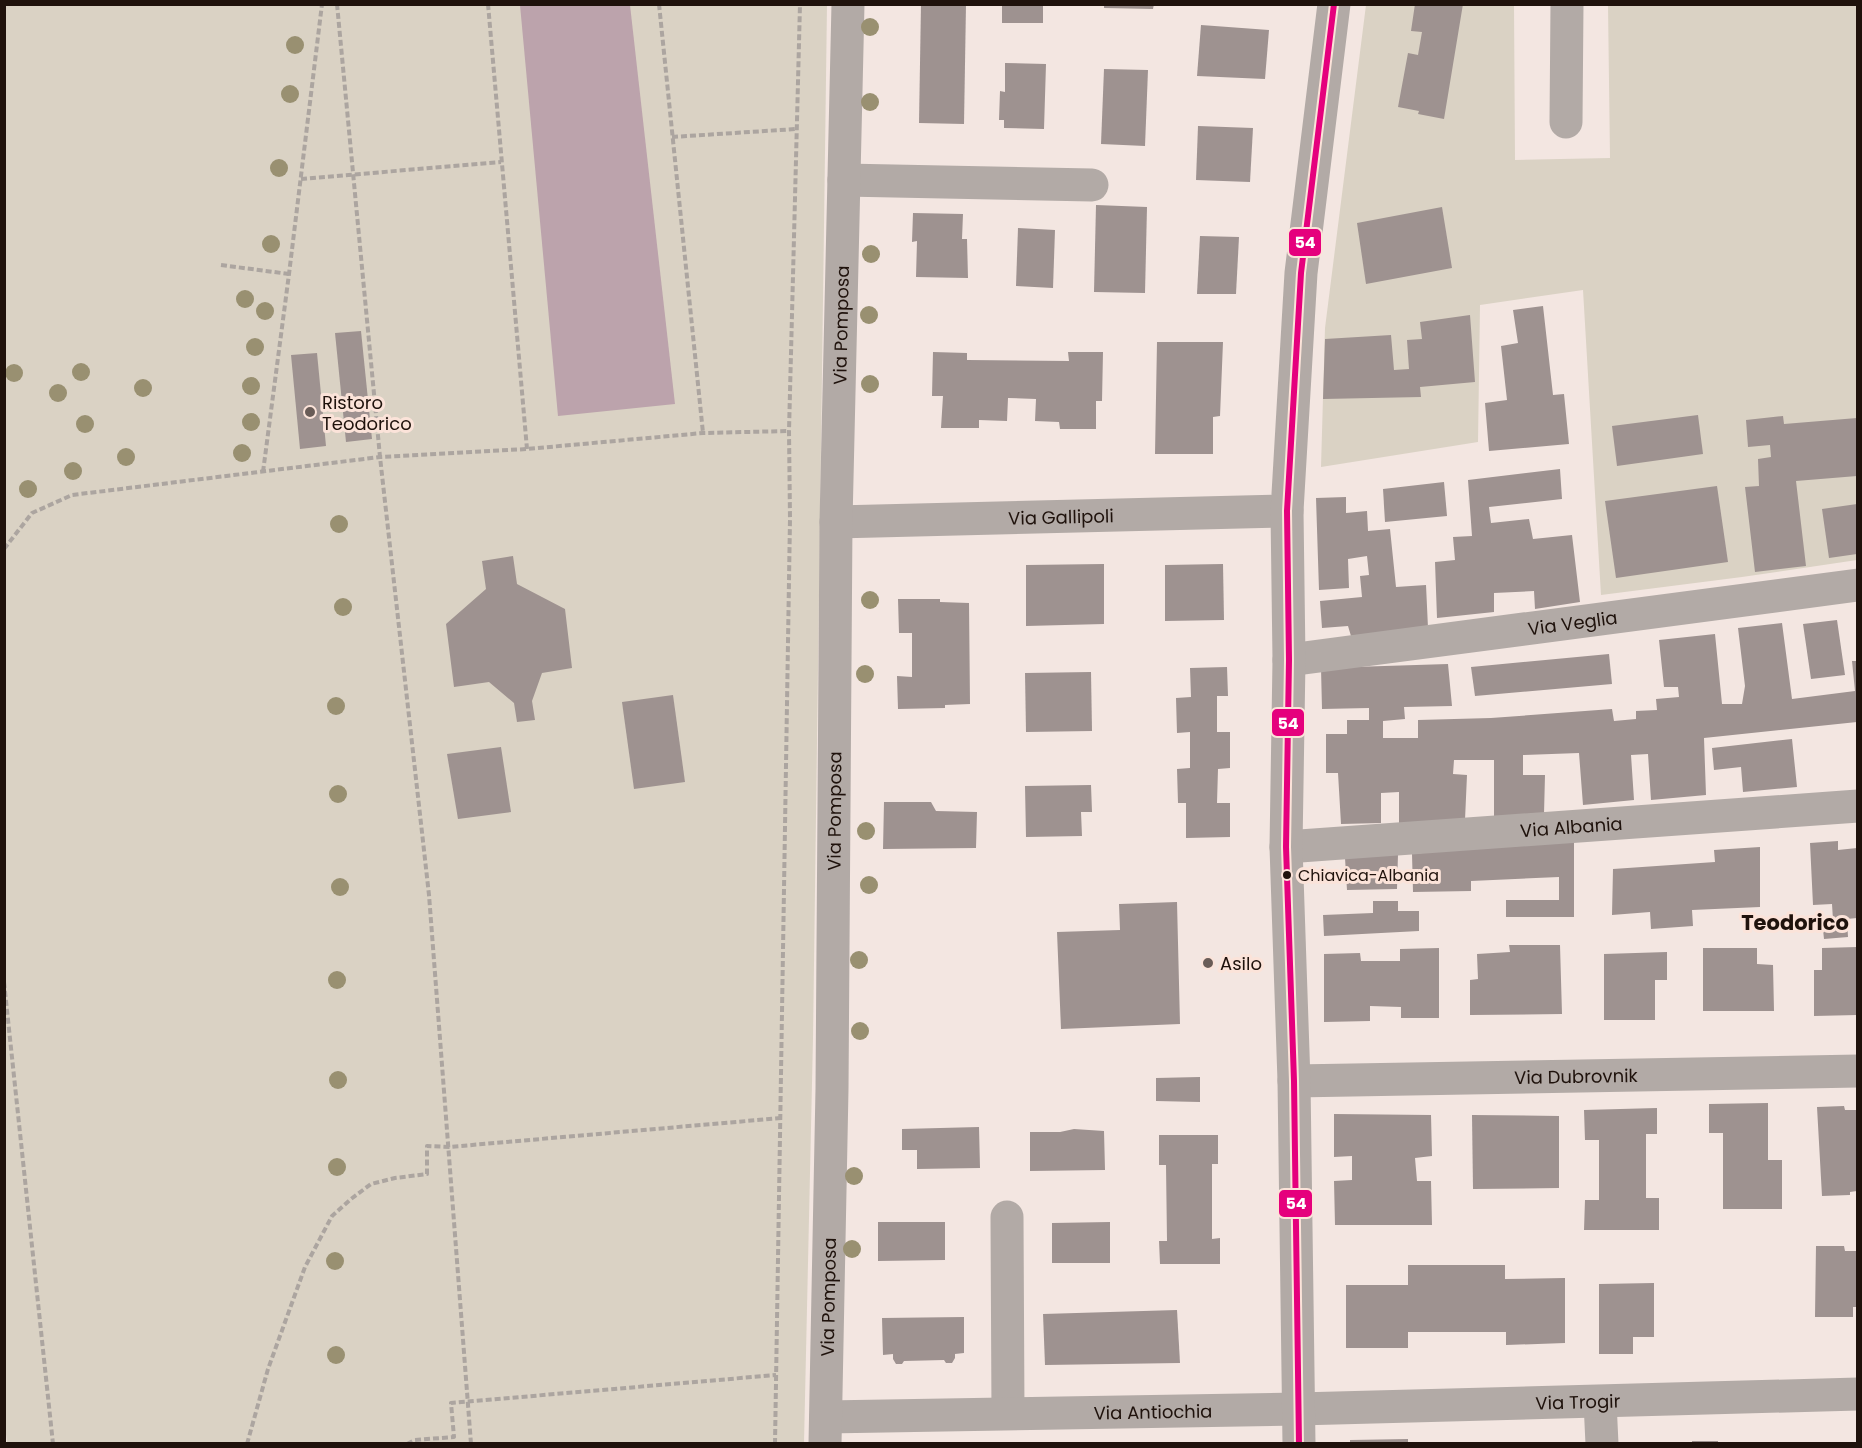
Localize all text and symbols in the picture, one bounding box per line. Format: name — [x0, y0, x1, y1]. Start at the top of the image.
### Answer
line badge: 54 — [1288, 228, 1322, 257]
text: 54 — [1294, 231, 1316, 254]
street label: Via Pomposa — [827, 265, 854, 385]
place label: Ristoro Teodorico — [322, 390, 412, 436]
marker: Ristoro Teodorico — [303, 405, 317, 419]
street label: Via Gallipoli — [1008, 503, 1114, 530]
street label: Via Veglia — [1526, 604, 1619, 641]
line badge: 54 — [1271, 708, 1305, 737]
text: 54 — [1277, 712, 1299, 735]
street label: Via Pomposa — [821, 751, 847, 871]
street label: Via Albania — [1519, 810, 1623, 843]
place label: Chiavica-Albania — [1298, 864, 1439, 887]
marker: Chiavica-Albania — [1281, 869, 1293, 881]
district label: Teodorico — [1741, 908, 1849, 937]
place label: Asilo — [1220, 951, 1262, 976]
marker: Asilo — [1201, 956, 1215, 970]
street label: Via Dubrovnik — [1514, 1062, 1639, 1090]
line badge: 54 — [1278, 1189, 1313, 1218]
text: 54 — [1285, 1192, 1307, 1215]
street label: Via Pomposa — [814, 1237, 842, 1357]
street label: Via Trogir — [1535, 1388, 1621, 1415]
street label: Via Antiochia — [1093, 1398, 1213, 1425]

